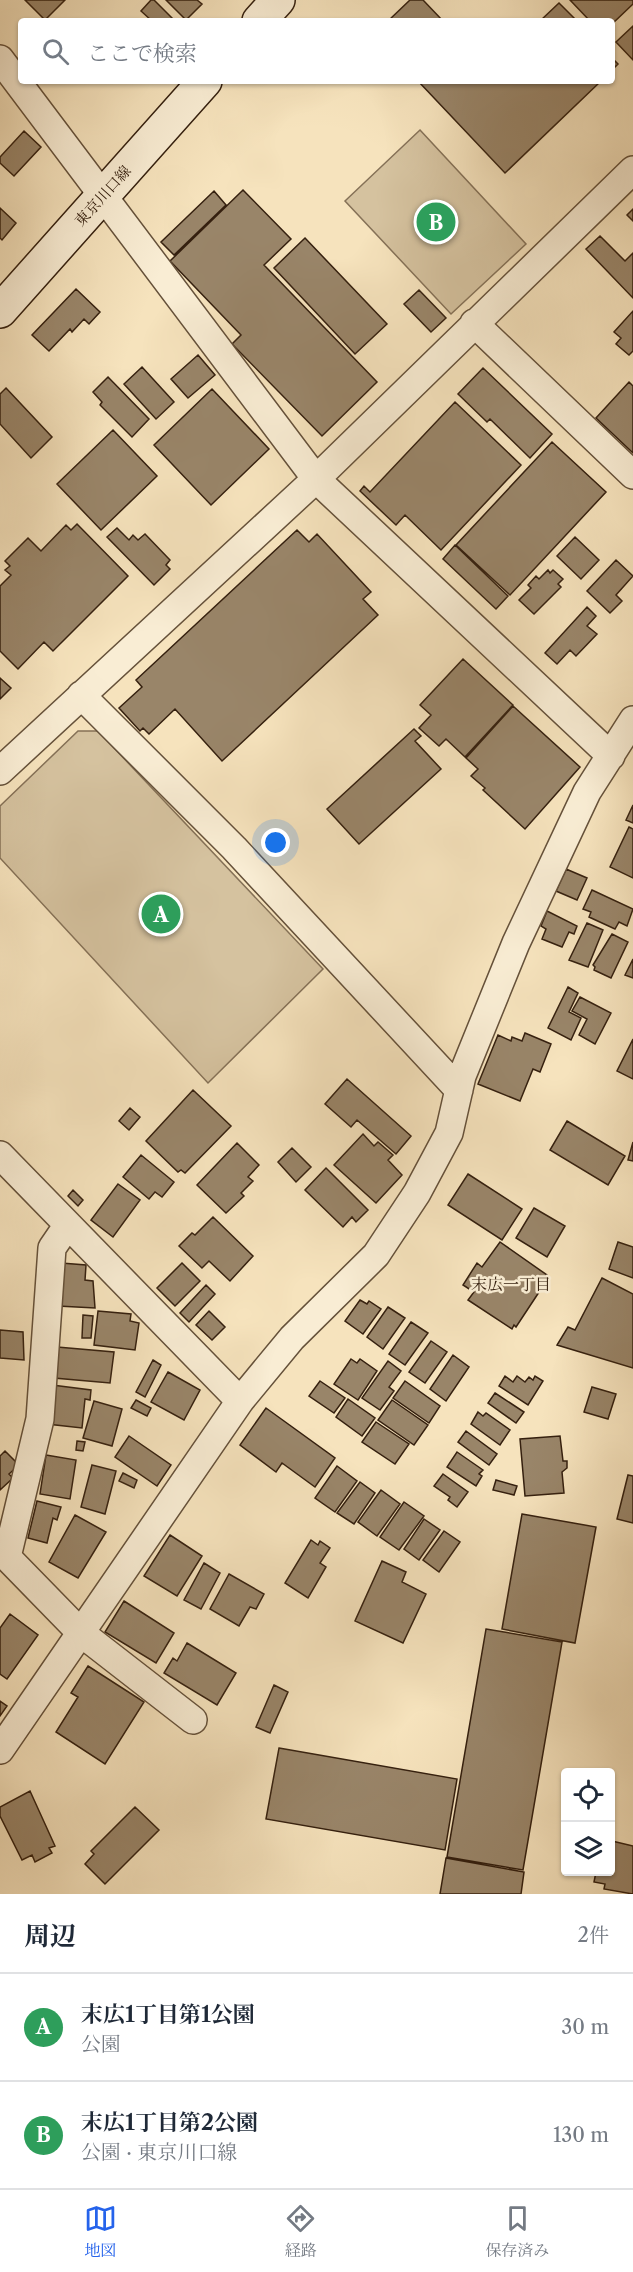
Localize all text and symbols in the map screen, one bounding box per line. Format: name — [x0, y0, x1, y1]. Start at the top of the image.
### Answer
search box — [18, 18, 615, 84]
icon: search — [39, 35, 72, 68]
text: ここで検索 — [87, 40, 197, 67]
street label: 東京川口線 — [70, 161, 135, 230]
pin: B — [416, 200, 456, 244]
your location — [261, 828, 290, 857]
pin: A — [142, 892, 180, 936]
district label: 末広一丁目 — [471, 1274, 551, 1294]
map controls — [561, 1768, 615, 1876]
button: locate — [561, 1768, 615, 1822]
button: layers — [561, 1822, 615, 1876]
text: 周辺 — [24, 1920, 76, 1952]
text: 2件 — [578, 1923, 609, 1947]
text: 末広1丁目第1公園 — [81, 2001, 255, 2028]
text: A — [36, 2015, 51, 2039]
text: 30 m — [561, 2015, 609, 2039]
text: 公園 — [81, 2032, 121, 2056]
text: 末広1丁目第2公園 — [81, 2109, 258, 2136]
text: B — [36, 2123, 51, 2147]
text: 130 m — [553, 2123, 609, 2147]
text: 公園 · 東京川口線 — [81, 2140, 237, 2164]
tab: 地図 — [84, 2202, 117, 2261]
tab: 経路 — [284, 2202, 317, 2261]
tab: 保存済み — [485, 2202, 549, 2261]

